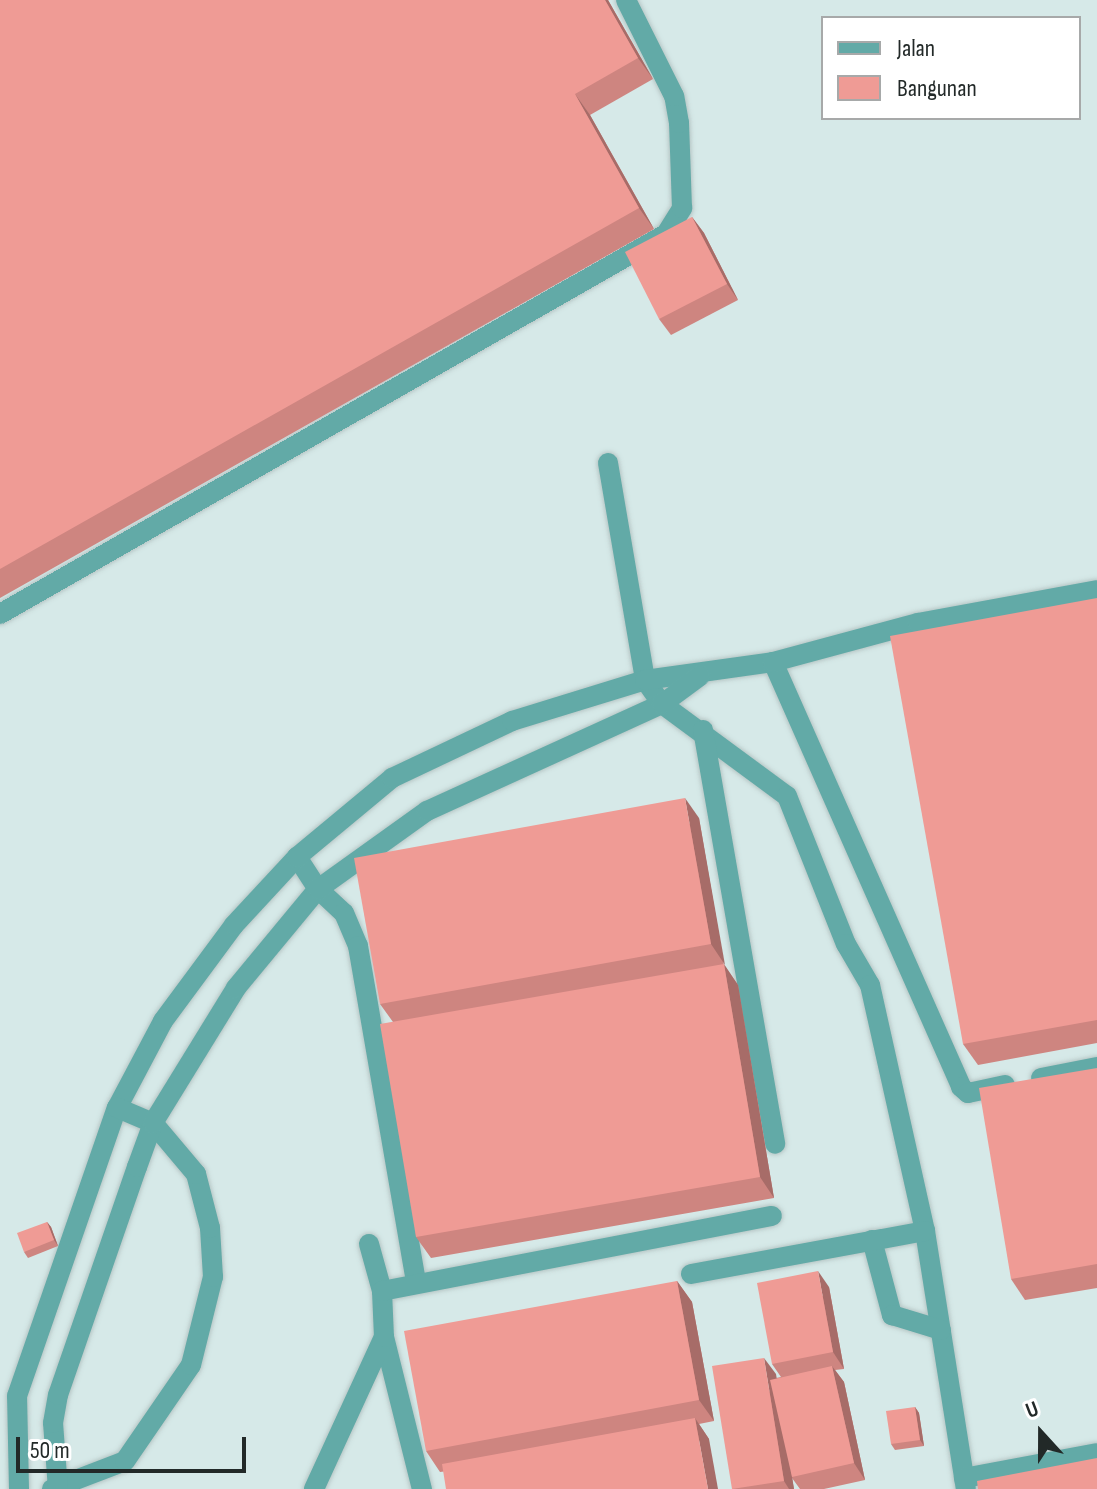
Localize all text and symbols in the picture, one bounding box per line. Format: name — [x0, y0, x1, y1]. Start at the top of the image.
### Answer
legend — [821, 16, 1081, 120]
text: Jalan — [897, 34, 935, 63]
text: Bangunan — [897, 74, 977, 103]
north arrow — [1001, 1393, 1081, 1473]
text: U — [1022, 1395, 1042, 1425]
scale bar — [20, 1421, 250, 1471]
text: 50 m — [30, 1436, 70, 1465]

